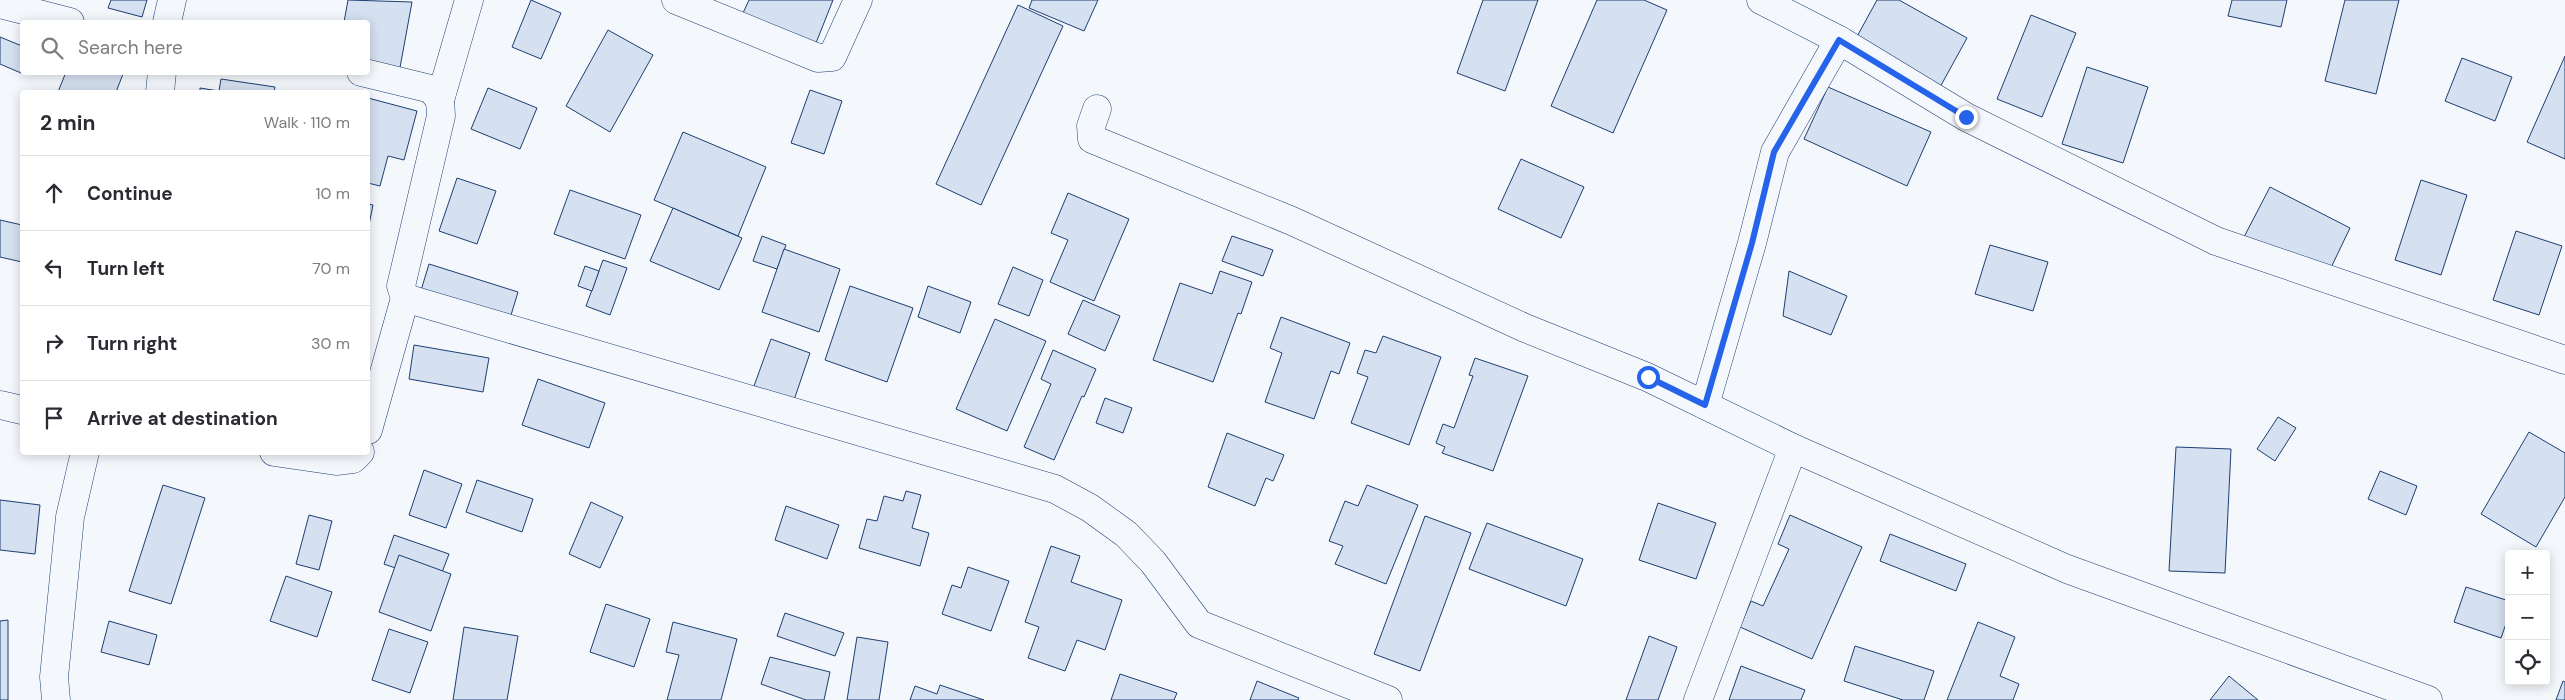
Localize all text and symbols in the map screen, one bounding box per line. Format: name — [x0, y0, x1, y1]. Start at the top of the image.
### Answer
search box — [20, 20, 370, 75]
icon: search — [38, 34, 66, 62]
text: Search here — [78, 35, 183, 60]
route end — [1955, 106, 1978, 129]
text: 2 min — [40, 109, 96, 137]
text: Walk · 110 m — [264, 112, 350, 133]
icon: ahead — [40, 179, 68, 207]
text: Continue — [87, 181, 173, 206]
text: 10 m — [316, 183, 350, 204]
icon: left — [40, 254, 68, 282]
text: Turn left — [87, 256, 165, 281]
text: 70 m — [312, 258, 350, 279]
icon: right — [40, 329, 68, 357]
text: Turn right — [87, 331, 177, 356]
text: 30 m — [311, 333, 350, 354]
route start — [1637, 366, 1660, 389]
icon: arrive — [40, 404, 68, 432]
text: Arrive at destination — [87, 406, 278, 431]
map controls — [2505, 550, 2550, 685]
button: + — [2505, 550, 2550, 595]
button: − — [2505, 595, 2550, 640]
button: locate — [2505, 640, 2550, 685]

